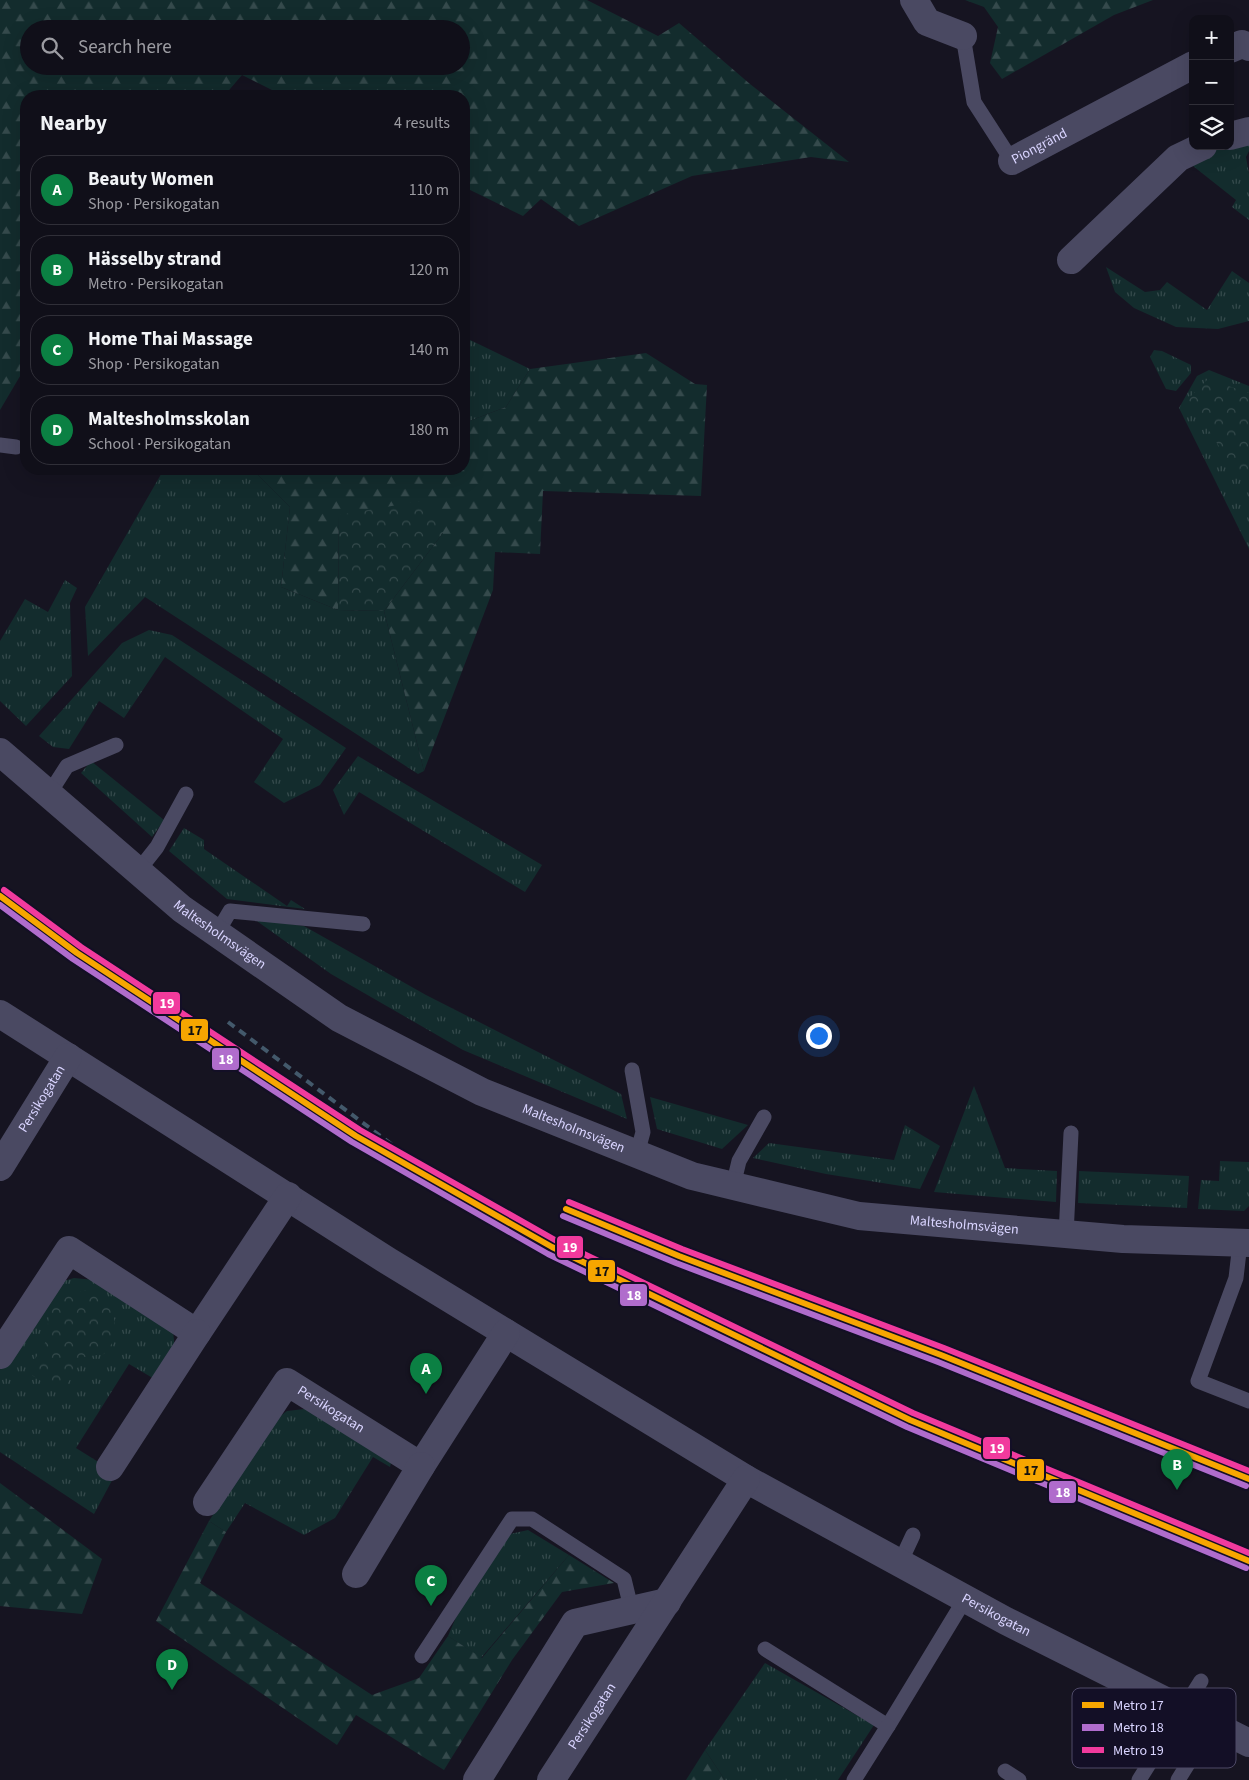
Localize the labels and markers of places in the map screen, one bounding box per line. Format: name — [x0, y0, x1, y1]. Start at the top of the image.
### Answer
pin: A — [410, 1353, 442, 1394]
pin: B — [1161, 1449, 1193, 1490]
pin: C — [415, 1565, 447, 1606]
pin: D — [156, 1649, 188, 1690]

